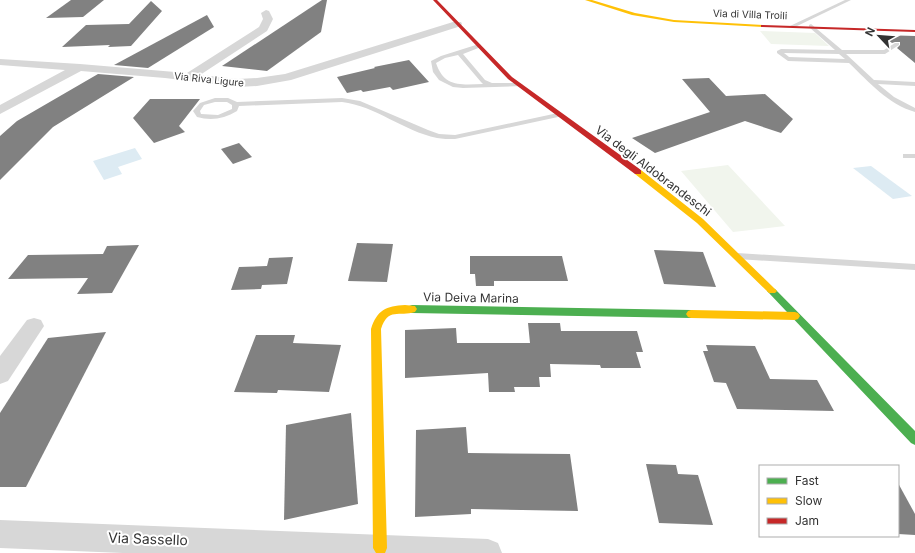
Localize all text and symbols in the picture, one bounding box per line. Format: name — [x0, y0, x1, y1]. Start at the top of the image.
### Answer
street label: Via di Villa Troili — [713, 7, 787, 21]
north arrow — [859, 16, 899, 56]
text: N — [862, 25, 878, 38]
street label: Via Riva Ligure — [173, 69, 245, 89]
street label: Via degli Aldobrandeschi — [592, 122, 714, 219]
street label: Via Deiva Marina — [423, 289, 519, 306]
legend — [759, 465, 899, 537]
text: Fast — [795, 473, 819, 488]
text: Slow — [795, 493, 823, 508]
text: Jam — [795, 513, 819, 528]
street label: Via Sassello — [108, 529, 188, 548]

